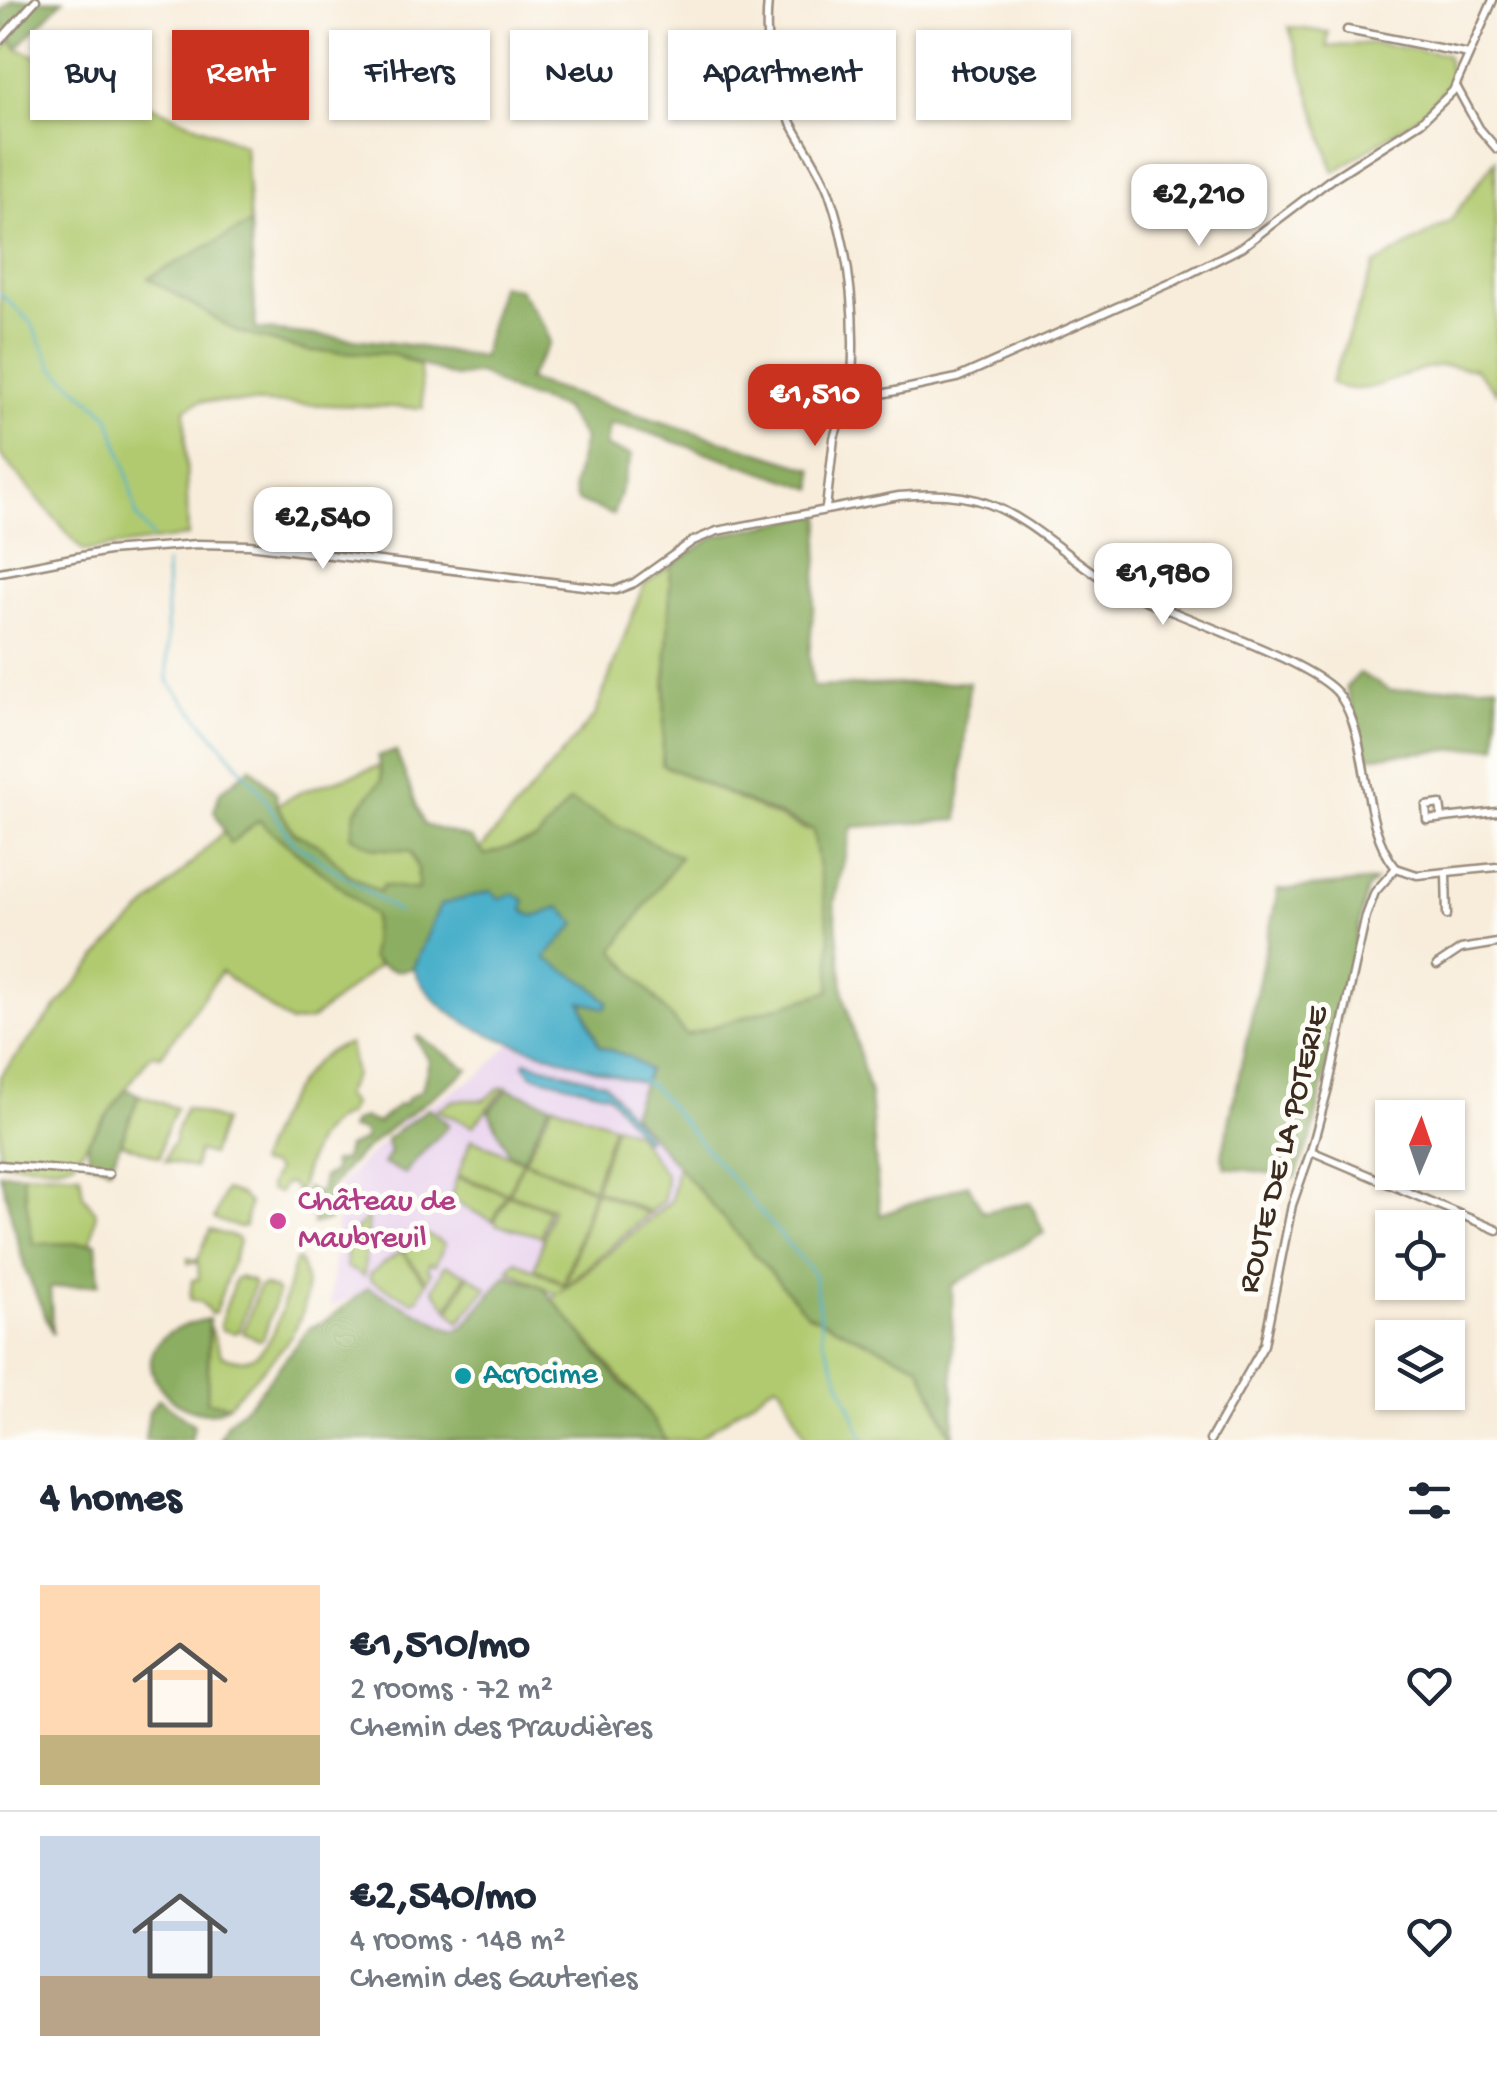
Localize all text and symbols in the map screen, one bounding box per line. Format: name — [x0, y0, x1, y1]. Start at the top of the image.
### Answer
chip: Buy — [30, 30, 152, 120]
chip: Rent — [172, 30, 309, 120]
chip: Filters — [329, 30, 490, 120]
chip: New — [510, 30, 648, 120]
chip: Apartment — [668, 30, 896, 120]
chip: House — [916, 30, 1071, 120]
pin: €2,210 — [1118, 164, 1280, 249]
text: €2,210 — [1153, 177, 1245, 215]
pin: €1,510 — [734, 364, 896, 449]
text: €1,510 — [770, 377, 860, 415]
pin: €2,540 — [242, 487, 404, 572]
text: €2,540 — [276, 500, 370, 538]
pin: €1,980 — [1082, 543, 1244, 628]
text: €1,980 — [1116, 556, 1210, 594]
street label: ROUTE DE LA POTERIE — [1231, 1002, 1339, 1297]
north arrow — [1375, 1100, 1465, 1190]
map controls — [1375, 1100, 1465, 1410]
place label: Château de Maubreuil — [298, 1184, 456, 1259]
marker: Château de Maubreuil — [267, 1210, 289, 1232]
button: locate — [1375, 1210, 1465, 1300]
button: layers — [1375, 1320, 1465, 1410]
place label: Acrocime — [483, 1357, 598, 1395]
marker: Acrocime — [452, 1365, 474, 1387]
icon: filters — [1402, 1473, 1457, 1528]
text: 4 homes — [40, 1476, 181, 1525]
text: €1,510/mo — [350, 1623, 530, 1672]
icon: home — [120, 1625, 240, 1745]
icon: heart — [1402, 1658, 1457, 1713]
text: 2 rooms · 72 m² — [350, 1672, 553, 1710]
text: Chemin des Praudières — [350, 1710, 652, 1748]
text: €2,540/mo — [350, 1874, 536, 1923]
icon: home — [120, 1876, 240, 1996]
icon: heart — [1402, 1909, 1457, 1964]
text: 4 rooms · 148 m² — [350, 1923, 566, 1961]
text: Chemin des Gauteries — [350, 1961, 637, 1999]

